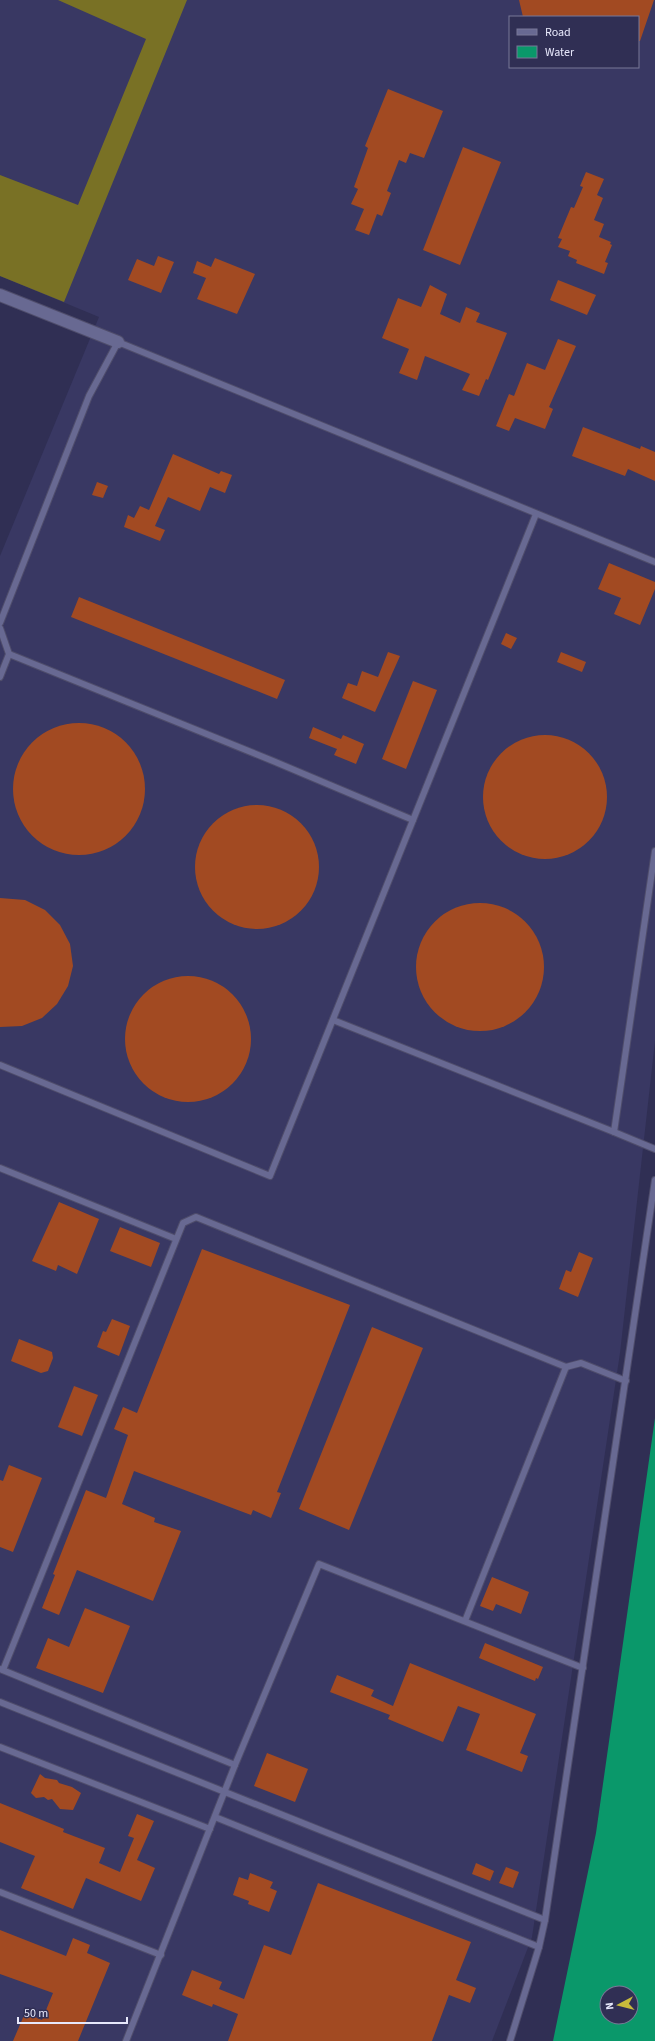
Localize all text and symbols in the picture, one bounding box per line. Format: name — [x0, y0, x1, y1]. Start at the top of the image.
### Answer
legend — [509, 16, 639, 68]
text: Road — [545, 24, 571, 41]
text: Water — [545, 44, 575, 61]
north arrow — [599, 1985, 639, 2025]
scale bar — [18, 1999, 127, 2025]
text: N — [602, 2002, 617, 2011]
text: 50 m — [24, 2005, 48, 2022]

